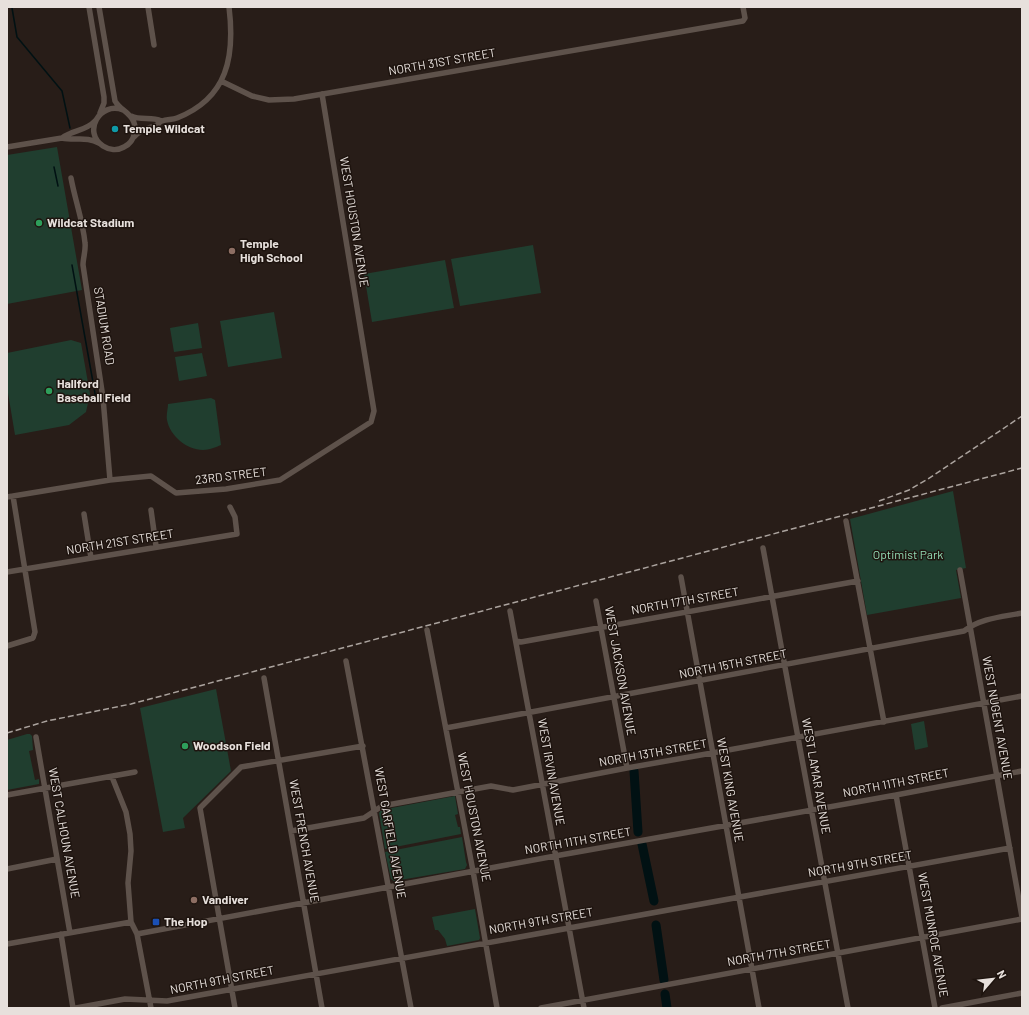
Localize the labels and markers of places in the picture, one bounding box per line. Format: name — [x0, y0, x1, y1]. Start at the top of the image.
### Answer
place label: Temple Wildcat — [123, 121, 205, 135]
marker: Temple Wildcat — [110, 124, 120, 134]
place label: Wildcat Stadium — [47, 215, 134, 229]
marker: Wildcat Stadium — [34, 218, 44, 228]
place label: Temple High School — [240, 236, 303, 264]
marker: Temple High School — [227, 246, 237, 256]
place label: Hallford Baseball Field — [57, 376, 131, 404]
marker: Hallford Baseball Field — [44, 386, 54, 396]
place label: Woodson Field — [193, 738, 271, 752]
marker: Woodson Field — [180, 741, 190, 751]
place label: Vandiver — [202, 892, 249, 906]
marker: Vandiver — [189, 895, 199, 905]
place label: The Hop — [164, 914, 208, 928]
marker: The Hop — [151, 917, 161, 927]

